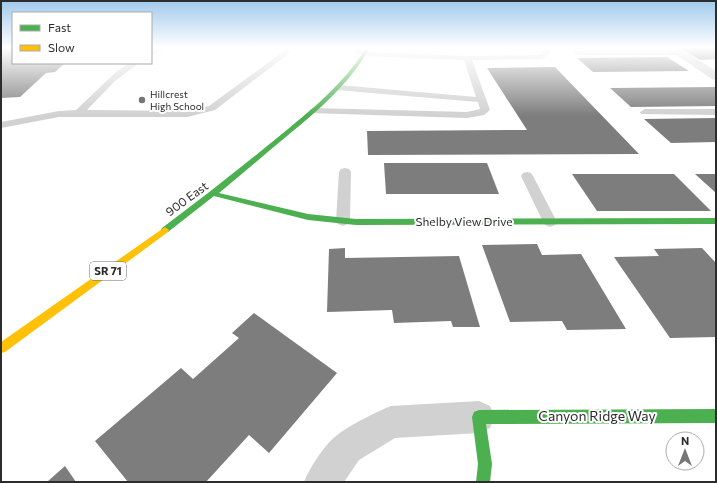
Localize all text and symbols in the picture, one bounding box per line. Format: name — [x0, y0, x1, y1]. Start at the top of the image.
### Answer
legend — [12, 12, 152, 64]
text: Fast — [48, 20, 71, 34]
text: Slow — [48, 40, 75, 54]
place label: Hillcrest High School — [150, 88, 204, 112]
marker: Hillcrest High School — [137, 95, 147, 105]
street label: 900 East — [162, 178, 210, 218]
street label: Shelby View Drive — [415, 214, 513, 228]
road number: SR 71 — [90, 262, 126, 280]
street label: Canyon Ridge Way — [538, 407, 656, 424]
north arrow — [665, 431, 705, 471]
text: N — [681, 434, 689, 447]

